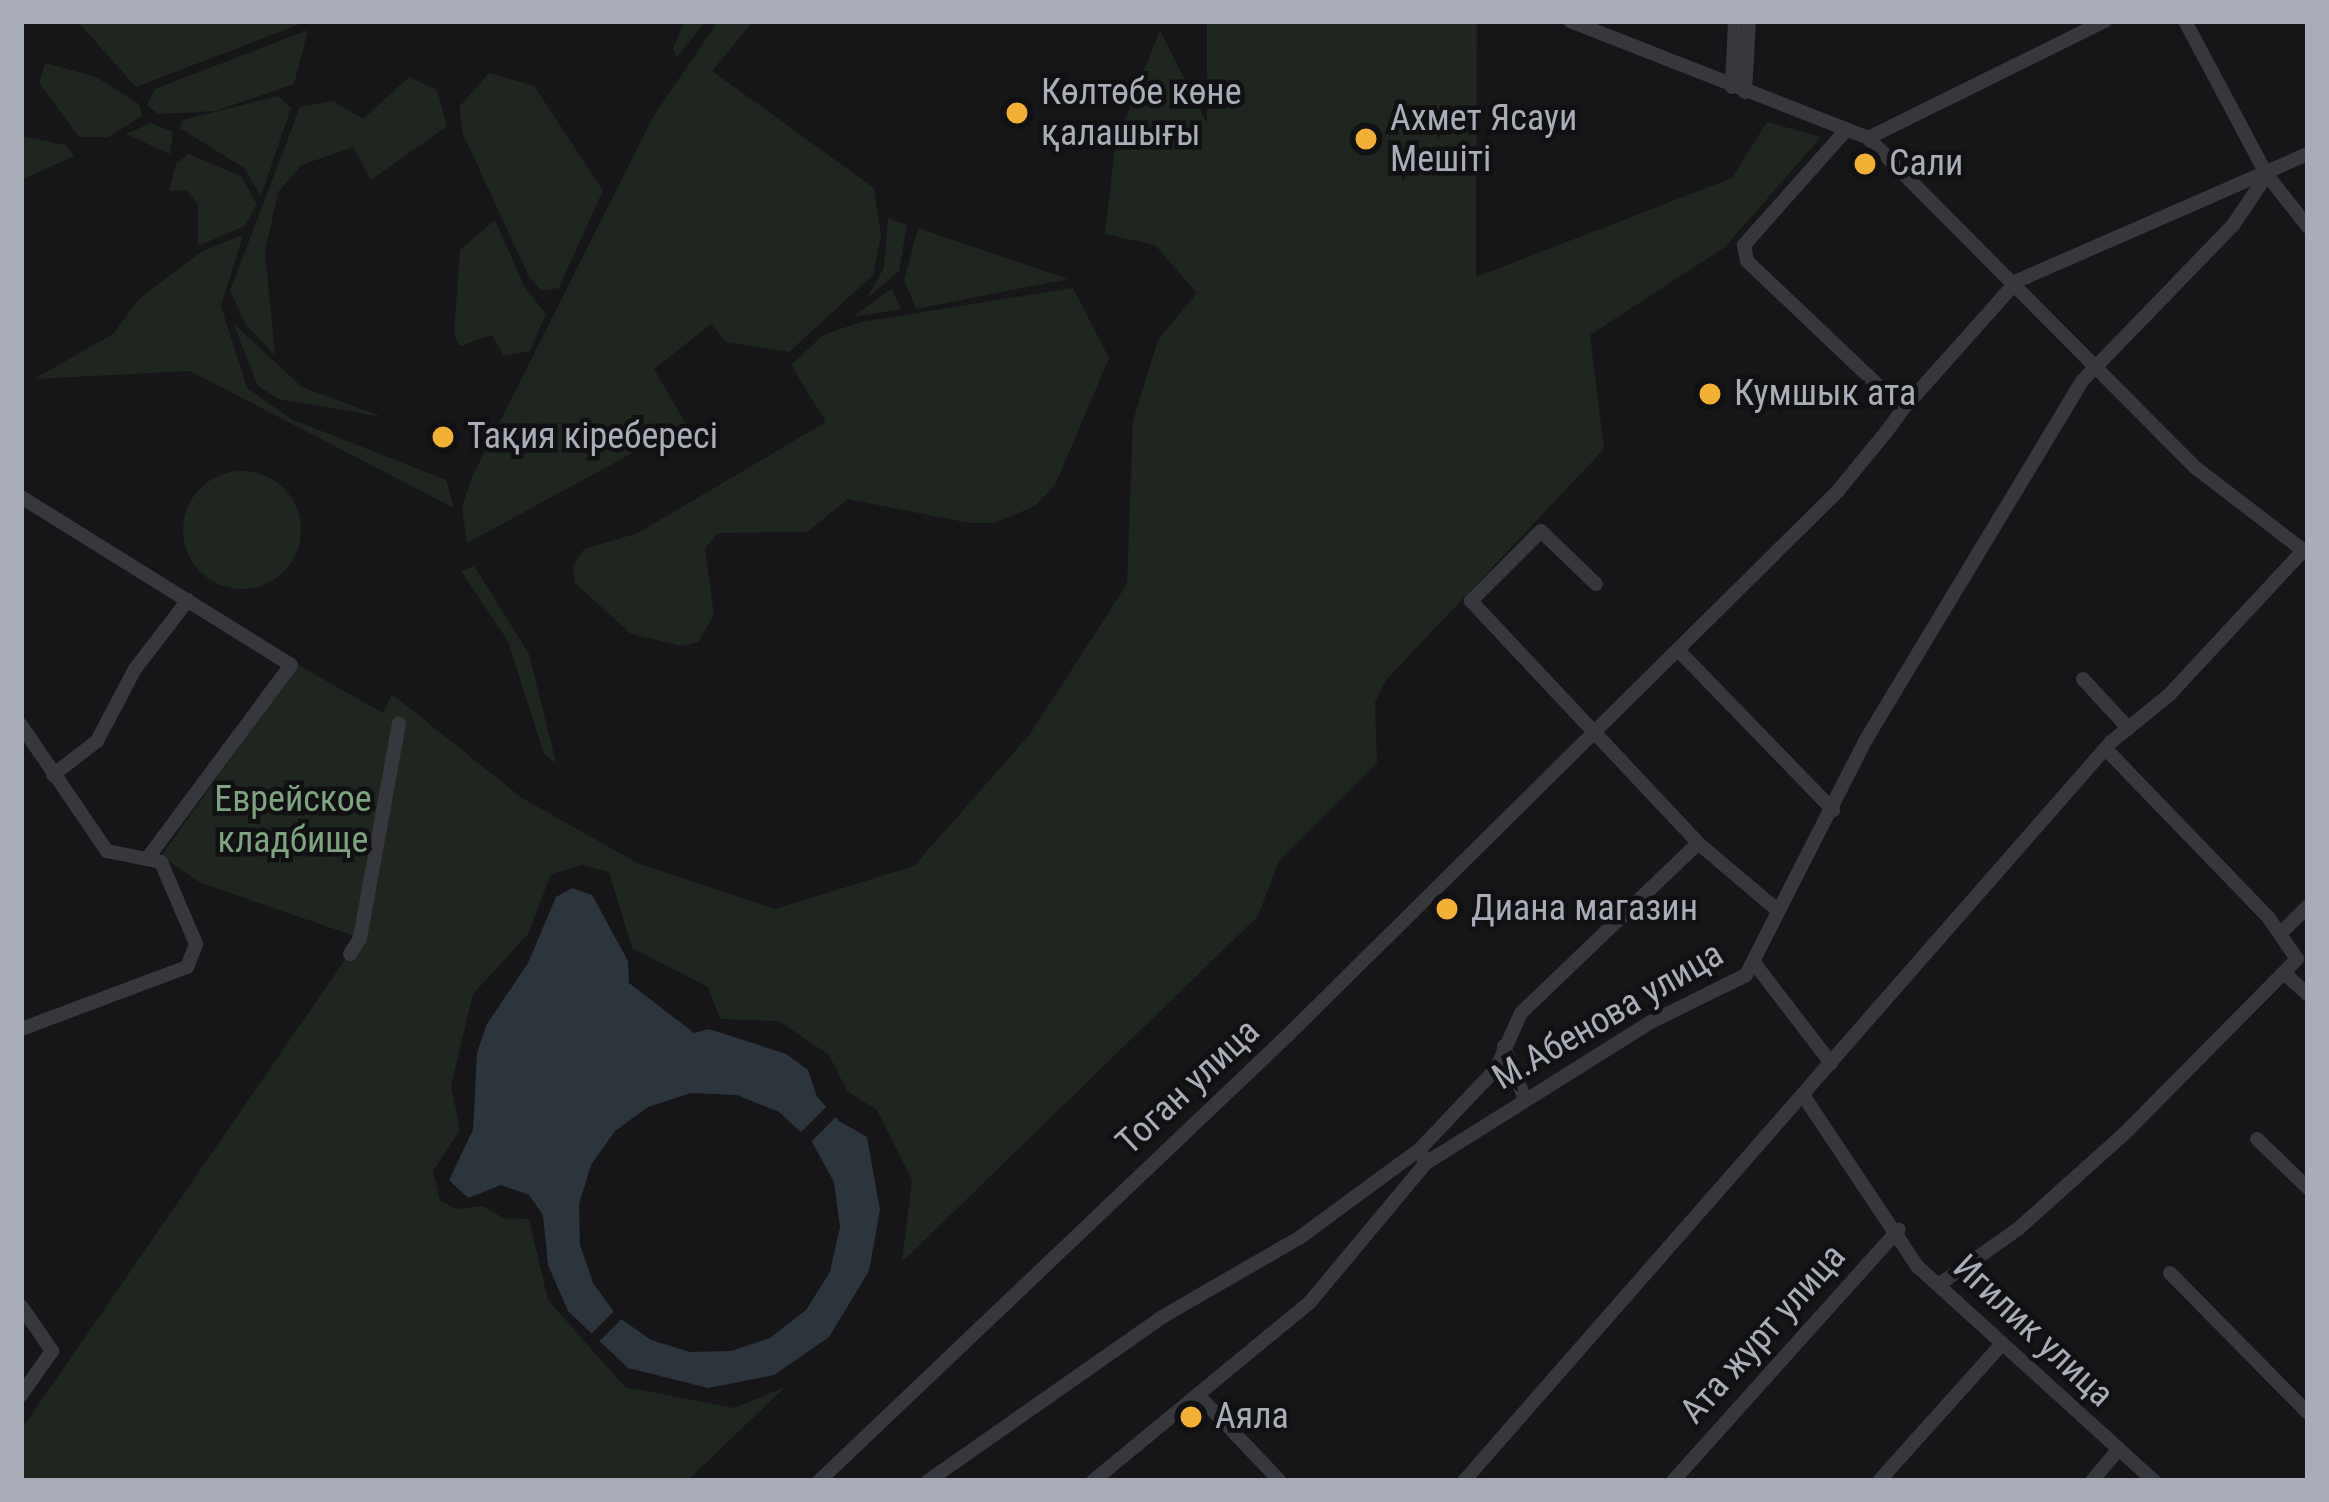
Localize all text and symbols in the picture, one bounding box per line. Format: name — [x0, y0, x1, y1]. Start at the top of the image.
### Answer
place label: Көлтөбе көне қалашығы — [1041, 70, 1242, 155]
place label: Ахмет Ясауи Мешіті — [1390, 96, 1577, 181]
marker: Көлтөбе көне қалашығы — [1004, 100, 1030, 126]
marker: Ахмет Ясауи Мешіті — [1353, 126, 1379, 152]
place label: Сали — [1889, 142, 1963, 186]
marker: Сали — [1852, 151, 1878, 177]
place label: Кумшык ата — [1734, 372, 1916, 416]
marker: Кумшык ата — [1697, 381, 1723, 407]
place label: Тақия кіребересі — [467, 415, 718, 459]
marker: Тақия кіребересі — [430, 424, 456, 450]
park label: Еврейское кладбище — [214, 777, 372, 862]
place label: Диана магазин — [1471, 887, 1698, 931]
marker: Диана магазин — [1434, 896, 1460, 922]
street label: М.Абенова улица — [1485, 933, 1731, 1099]
street label: Тоган улица — [1108, 1010, 1268, 1164]
street label: Ата журт улица — [1671, 1235, 1855, 1433]
street label: Игилик улица — [1944, 1246, 2122, 1416]
place label: Аяла — [1215, 1395, 1289, 1439]
marker: Аяла — [1178, 1404, 1204, 1430]

